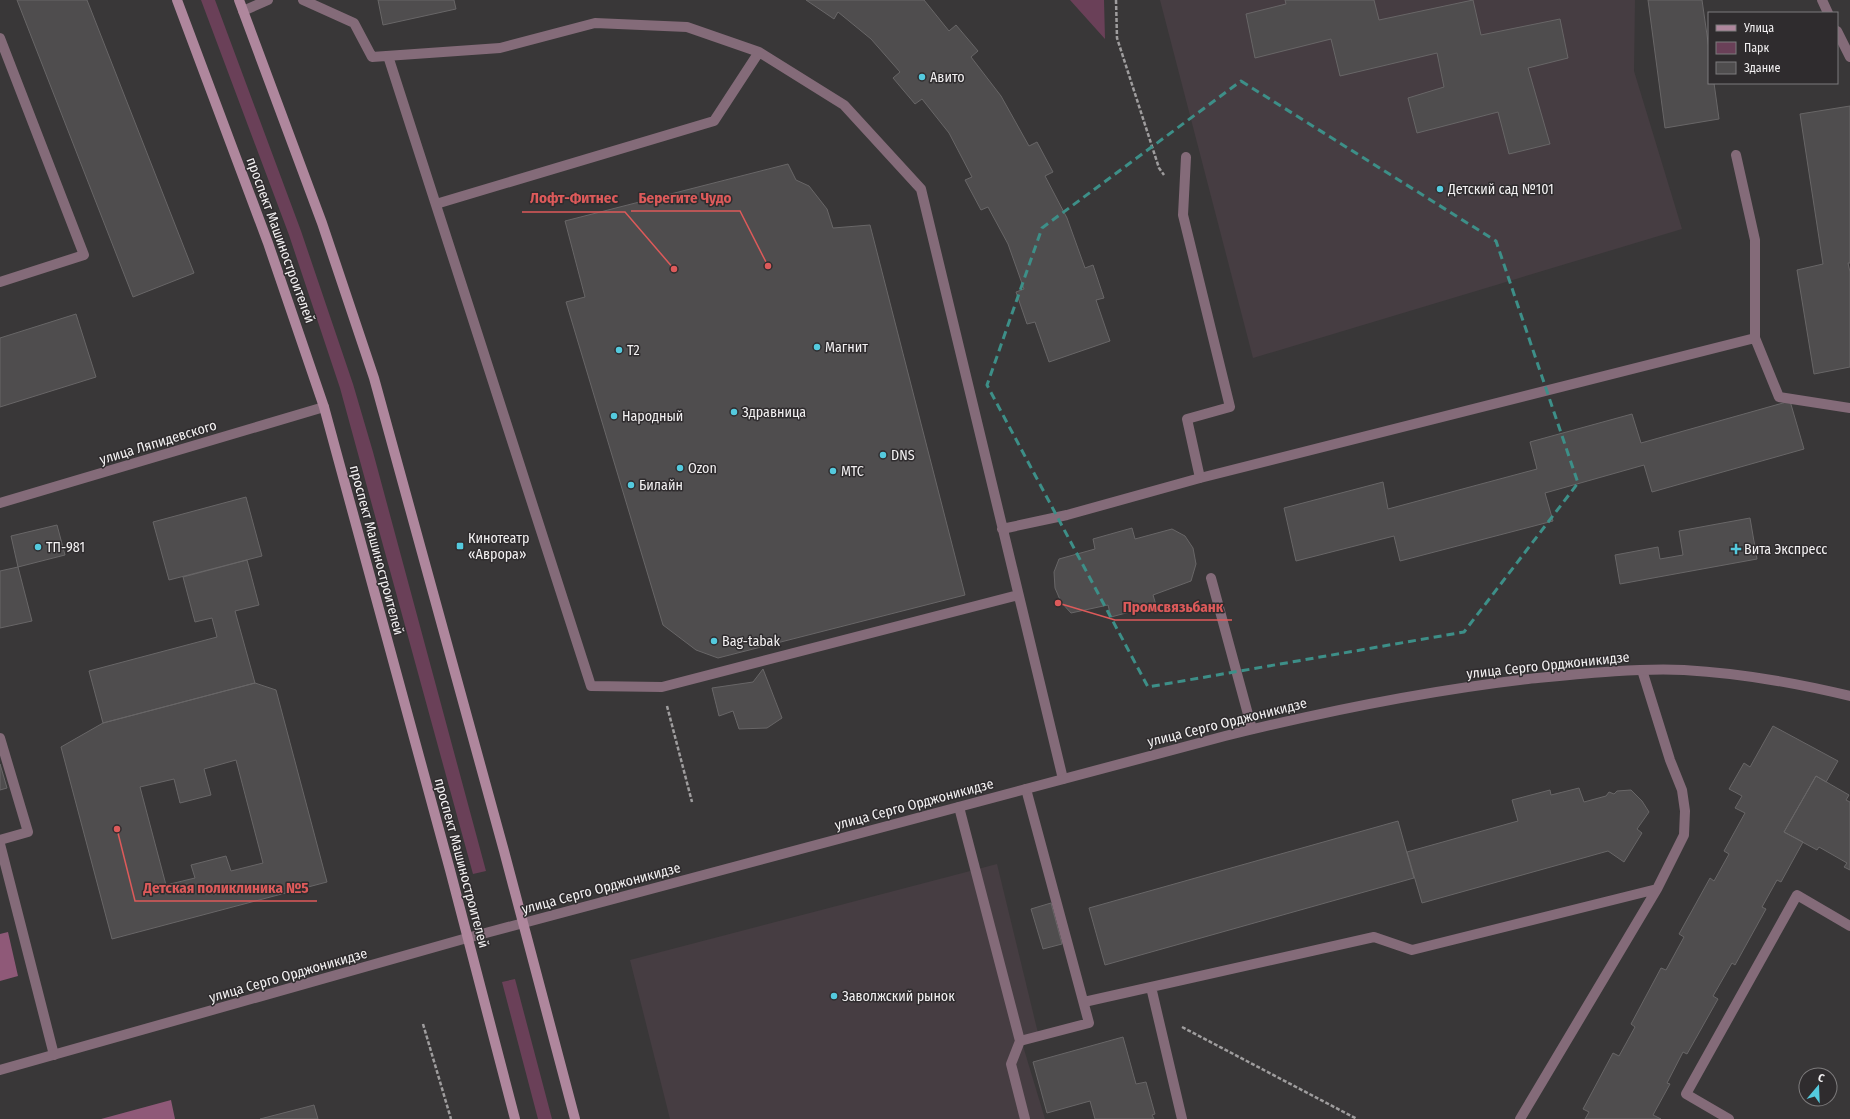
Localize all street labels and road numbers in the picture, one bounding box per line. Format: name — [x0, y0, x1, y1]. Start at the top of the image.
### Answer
street label: проспект Машиностроителей — [243, 155, 318, 325]
street label: улица Ляпидевского — [97, 417, 219, 468]
street label: проспект Машиностроителей — [346, 463, 407, 637]
street label: улица Серго Орджоникидзе — [1466, 648, 1630, 683]
street label: улица Серго Орджоникидзе — [1146, 694, 1309, 751]
street label: улица Серго Орджоникидзе — [833, 775, 996, 834]
street label: проспект Машиностроителей — [431, 776, 492, 950]
street label: улица Серго Орджоникидзе — [520, 859, 683, 918]
street label: улица Серго Орджоникидзе — [207, 945, 369, 1006]

